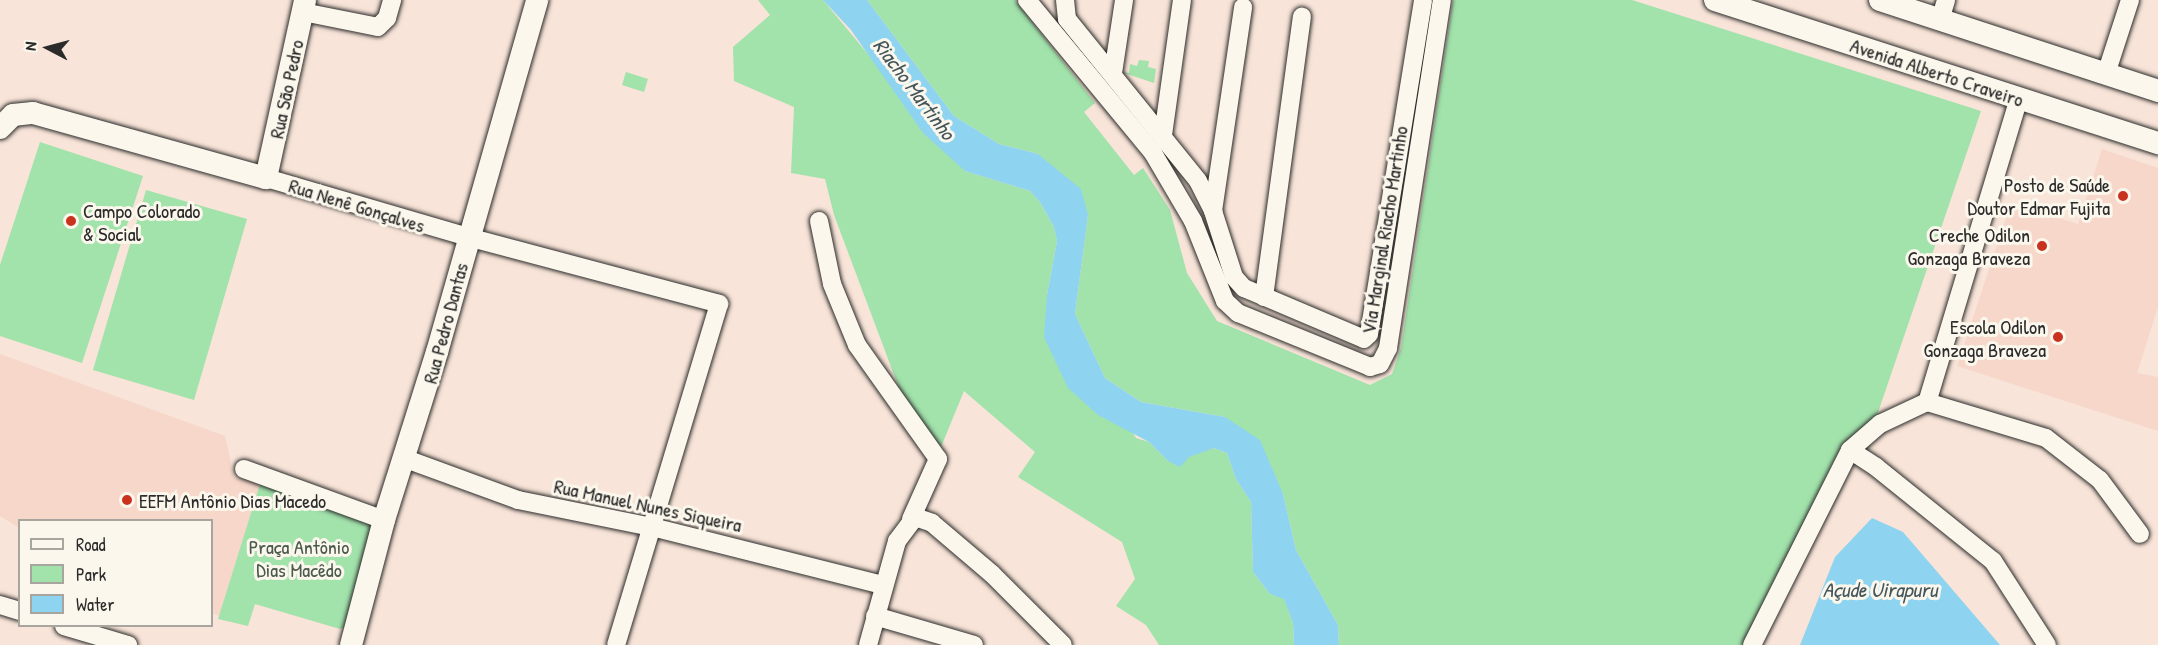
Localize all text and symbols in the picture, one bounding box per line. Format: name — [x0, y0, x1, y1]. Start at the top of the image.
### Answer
north arrow — [18, 18, 78, 78]
water label: Riacho Martinho — [868, 33, 960, 145]
street label: Avenida Alberto Craveiro — [1847, 33, 2027, 111]
street label: Rua São Pedro — [264, 37, 308, 141]
text: N — [19, 41, 41, 52]
street label: Via Marginal Riacho Martinho — [1356, 124, 1412, 336]
place label: Posto de Saúde Doutor Edmar Fujita — [1967, 172, 2110, 219]
street label: Rua Nenê Gonçalves — [286, 173, 428, 237]
marker: Posto de Saúde Doutor Edmar Fujita — [2114, 187, 2132, 205]
place label: Campo Colorado & Social — [83, 198, 200, 245]
marker: Campo Colorado & Social — [64, 214, 78, 228]
place label: Creche Odilon Gonzaga Braveza — [1908, 222, 2030, 269]
marker: Creche Odilon Gonzaga Braveza — [2035, 239, 2049, 253]
street label: Rua Pedro Dantas — [417, 260, 473, 386]
place label: Escola Odilon Gonzaga Braveza — [1924, 314, 2046, 361]
marker: Escola Odilon Gonzaga Braveza — [2051, 330, 2065, 344]
street label: Rua Manuel Nunes Siqueira — [552, 473, 744, 537]
place label: EEFM Antônio Dias Macedo — [139, 488, 326, 512]
marker: EEFM Antônio Dias Macedo — [120, 493, 134, 507]
legend — [18, 519, 213, 627]
text: Road — [76, 532, 106, 557]
park label: Praça Antônio Dias Macêdo — [249, 534, 349, 581]
text: Park — [76, 562, 106, 587]
water label: Açude Uirapuru — [1823, 577, 1937, 603]
text: Water — [76, 592, 114, 617]

